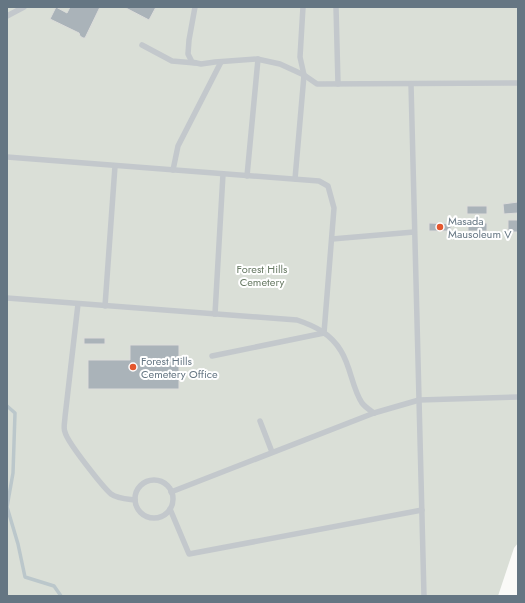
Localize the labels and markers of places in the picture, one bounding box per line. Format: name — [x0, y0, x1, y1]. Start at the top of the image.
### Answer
place label: Masada Mausoleum V — [448, 213, 512, 242]
marker: Masada Mausoleum V — [435, 222, 445, 232]
place label: Forest Hills Cemetery Office — [141, 353, 218, 382]
marker: Forest Hills Cemetery Office — [128, 362, 138, 372]

